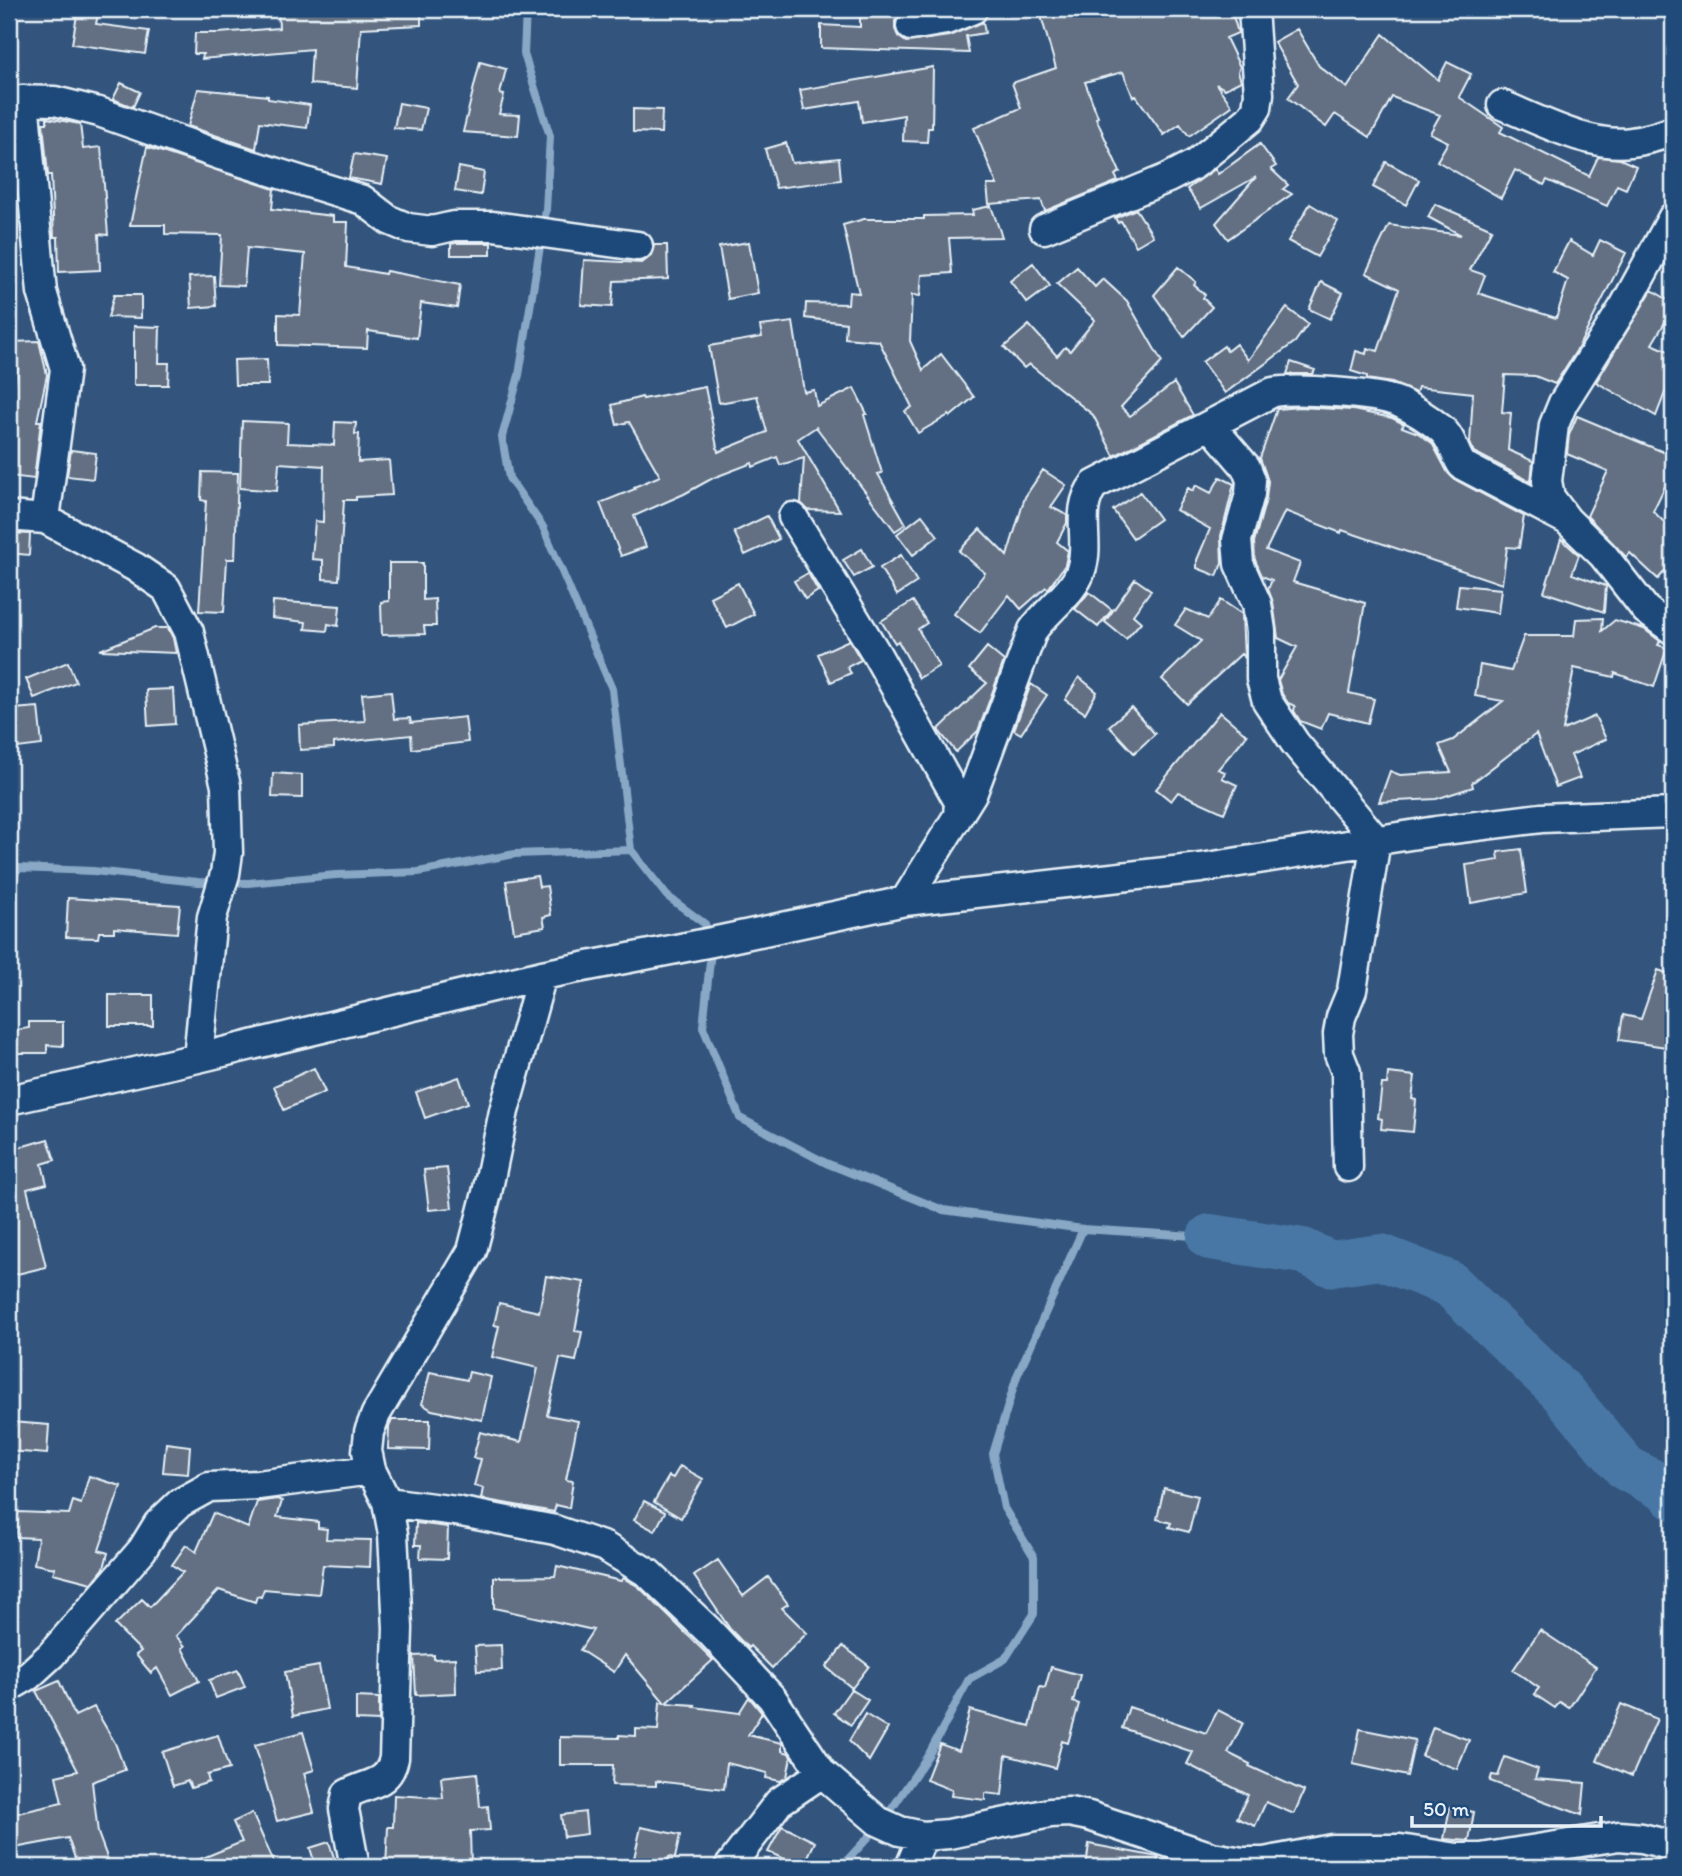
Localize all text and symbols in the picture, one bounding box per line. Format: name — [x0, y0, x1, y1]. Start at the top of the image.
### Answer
scale bar — [1412, 1785, 1602, 1829]
text: 50 m — [1423, 1796, 1470, 1821]

